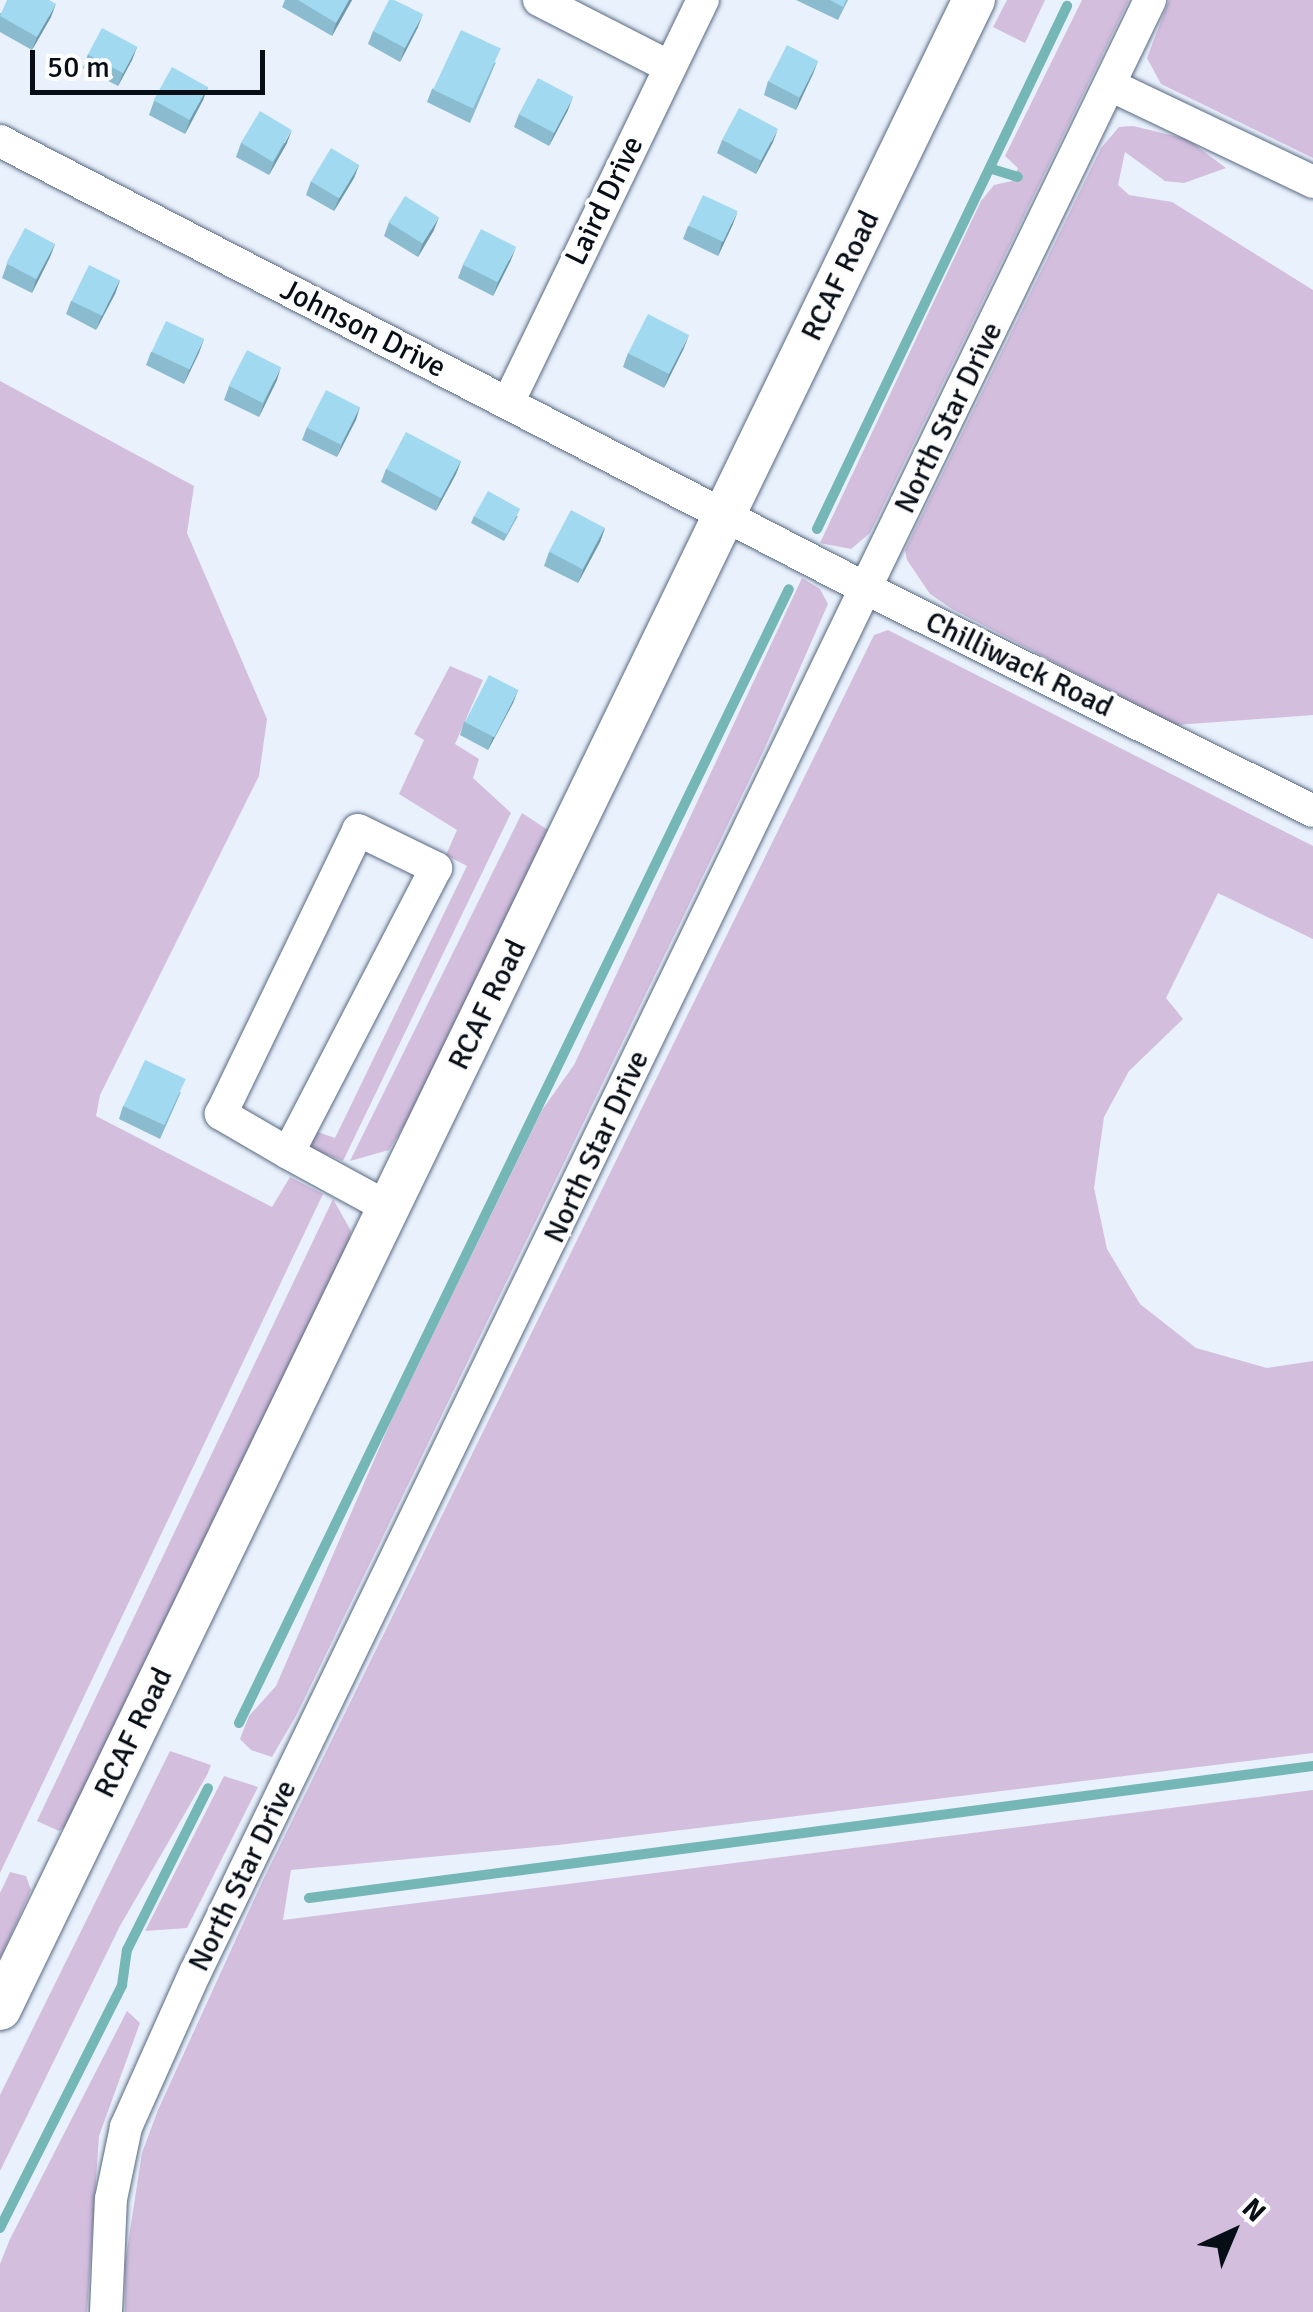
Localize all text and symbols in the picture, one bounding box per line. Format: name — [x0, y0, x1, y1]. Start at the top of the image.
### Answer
scale bar — [35, 30, 270, 92]
text: 50 m — [47, 49, 110, 86]
street label: Laird Drive — [558, 131, 652, 271]
street label: RCAF Road — [794, 205, 888, 347]
street label: Johnson Drive — [274, 272, 452, 386]
street label: North Star Drive — [887, 317, 1011, 519]
street label: Chilliwack Road — [919, 604, 1119, 726]
street label: RCAF Road — [441, 934, 535, 1076]
street label: North Star Drive — [537, 1045, 657, 1249]
street label: RCAF Road — [87, 1662, 181, 1804]
street label: North Star Drive — [181, 1775, 305, 1977]
north arrow — [1183, 2182, 1283, 2282]
text: N — [1235, 2191, 1273, 2229]

